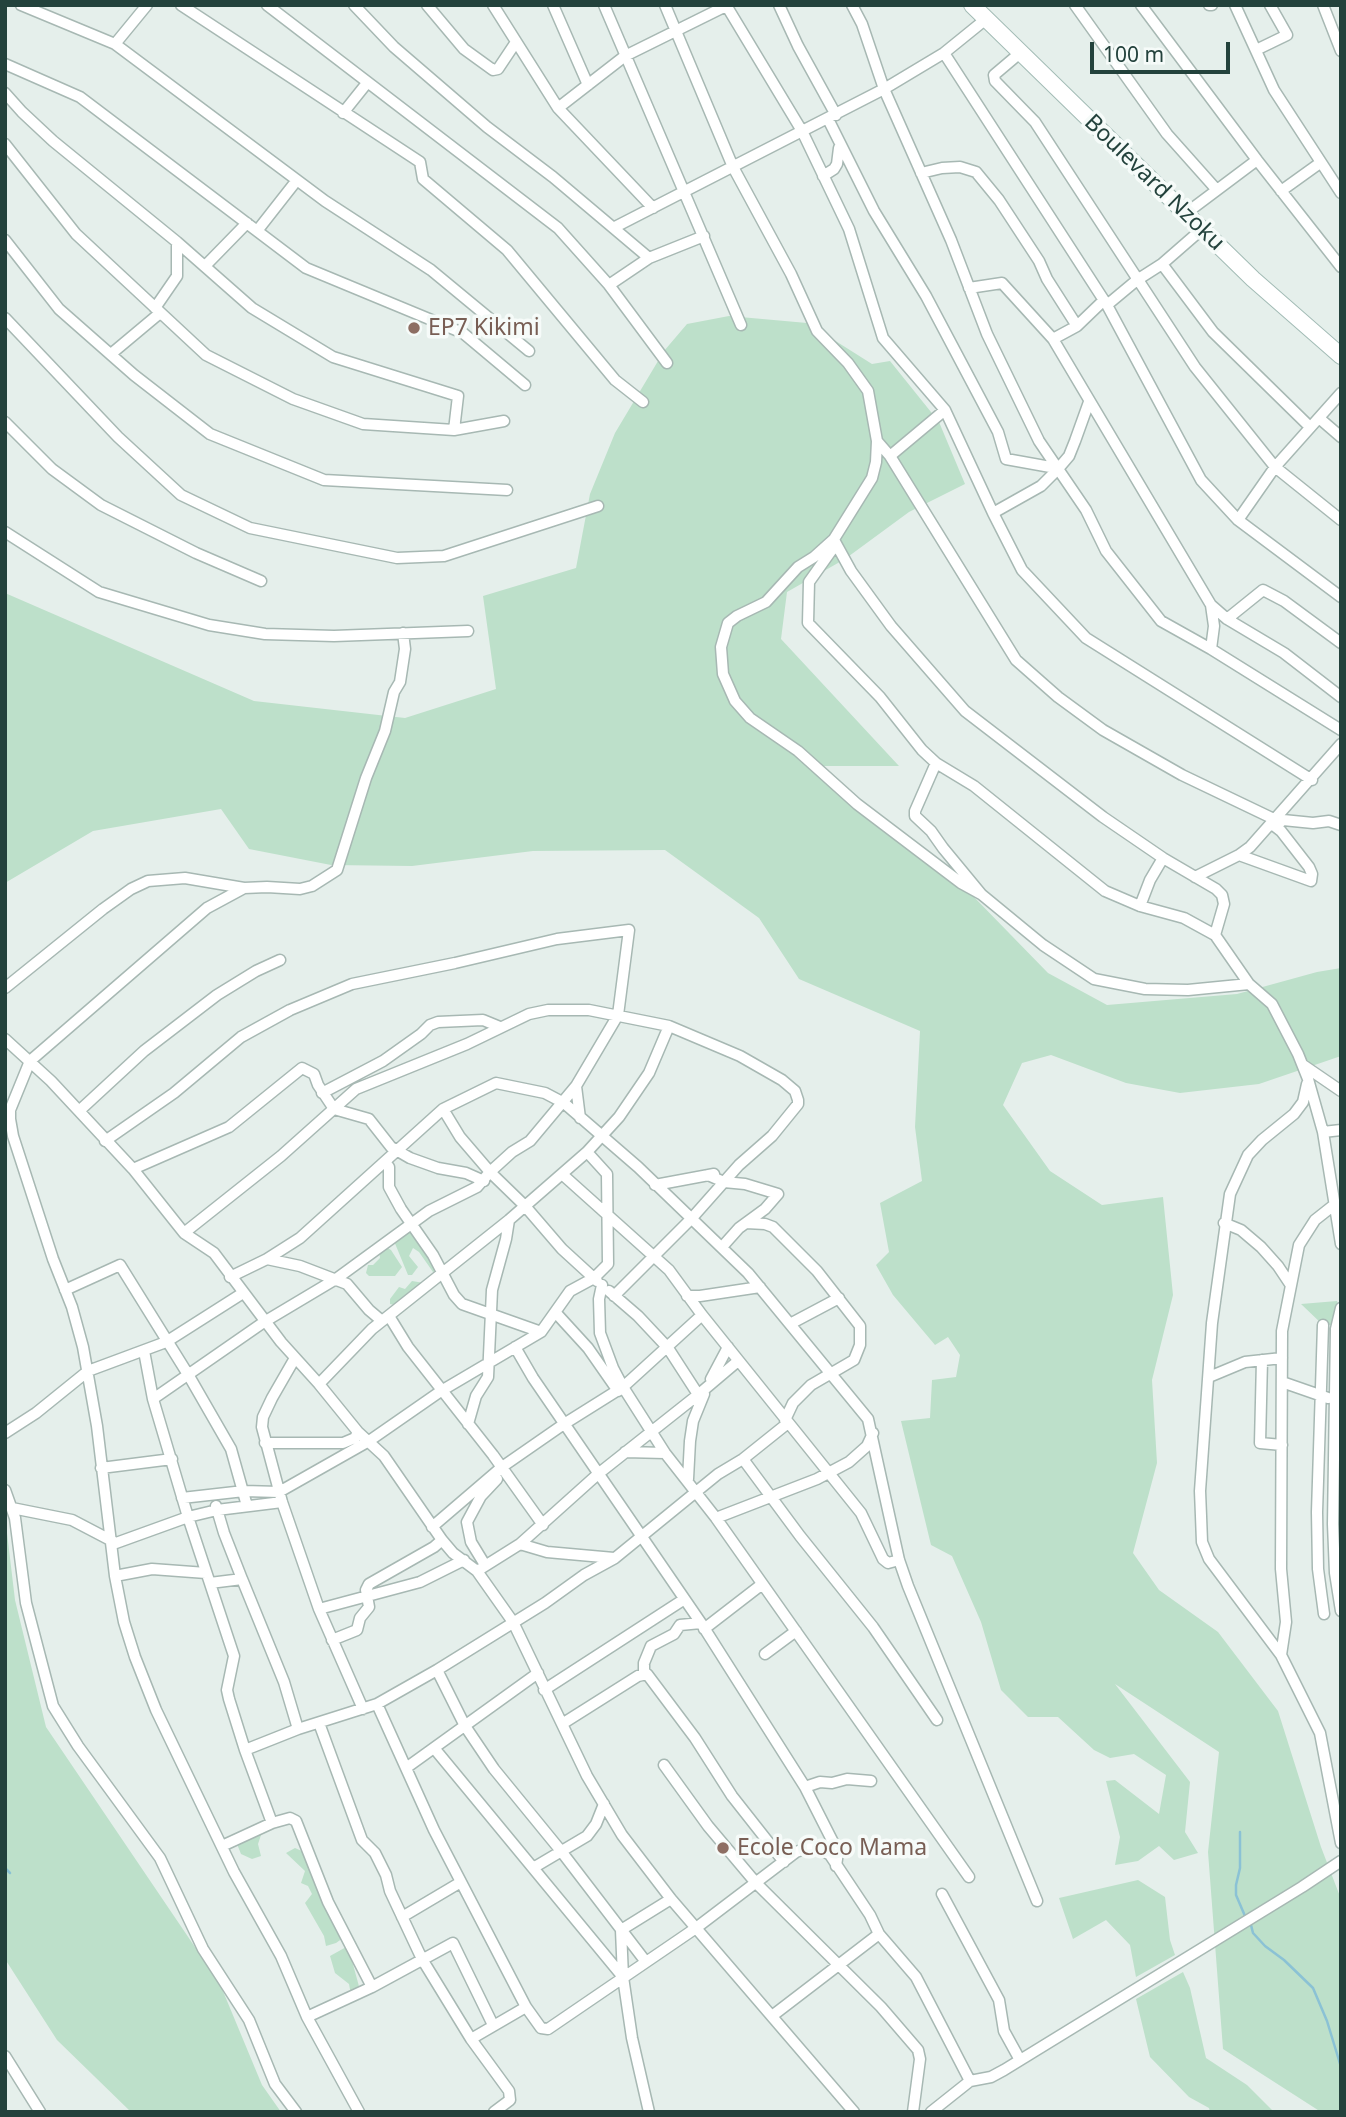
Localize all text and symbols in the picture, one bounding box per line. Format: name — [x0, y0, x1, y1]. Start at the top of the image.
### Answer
scale bar — [1094, 28, 1234, 72]
text: 100 m — [1103, 40, 1164, 68]
street label: Boulevard Nzoku — [1078, 109, 1230, 257]
place label: EP7 Kikimi — [428, 314, 540, 342]
marker: EP7 Kikimi — [406, 320, 422, 336]
place label: Ecole Coco Mama — [737, 1834, 927, 1862]
marker: Ecole Coco Mama — [715, 1840, 731, 1856]

